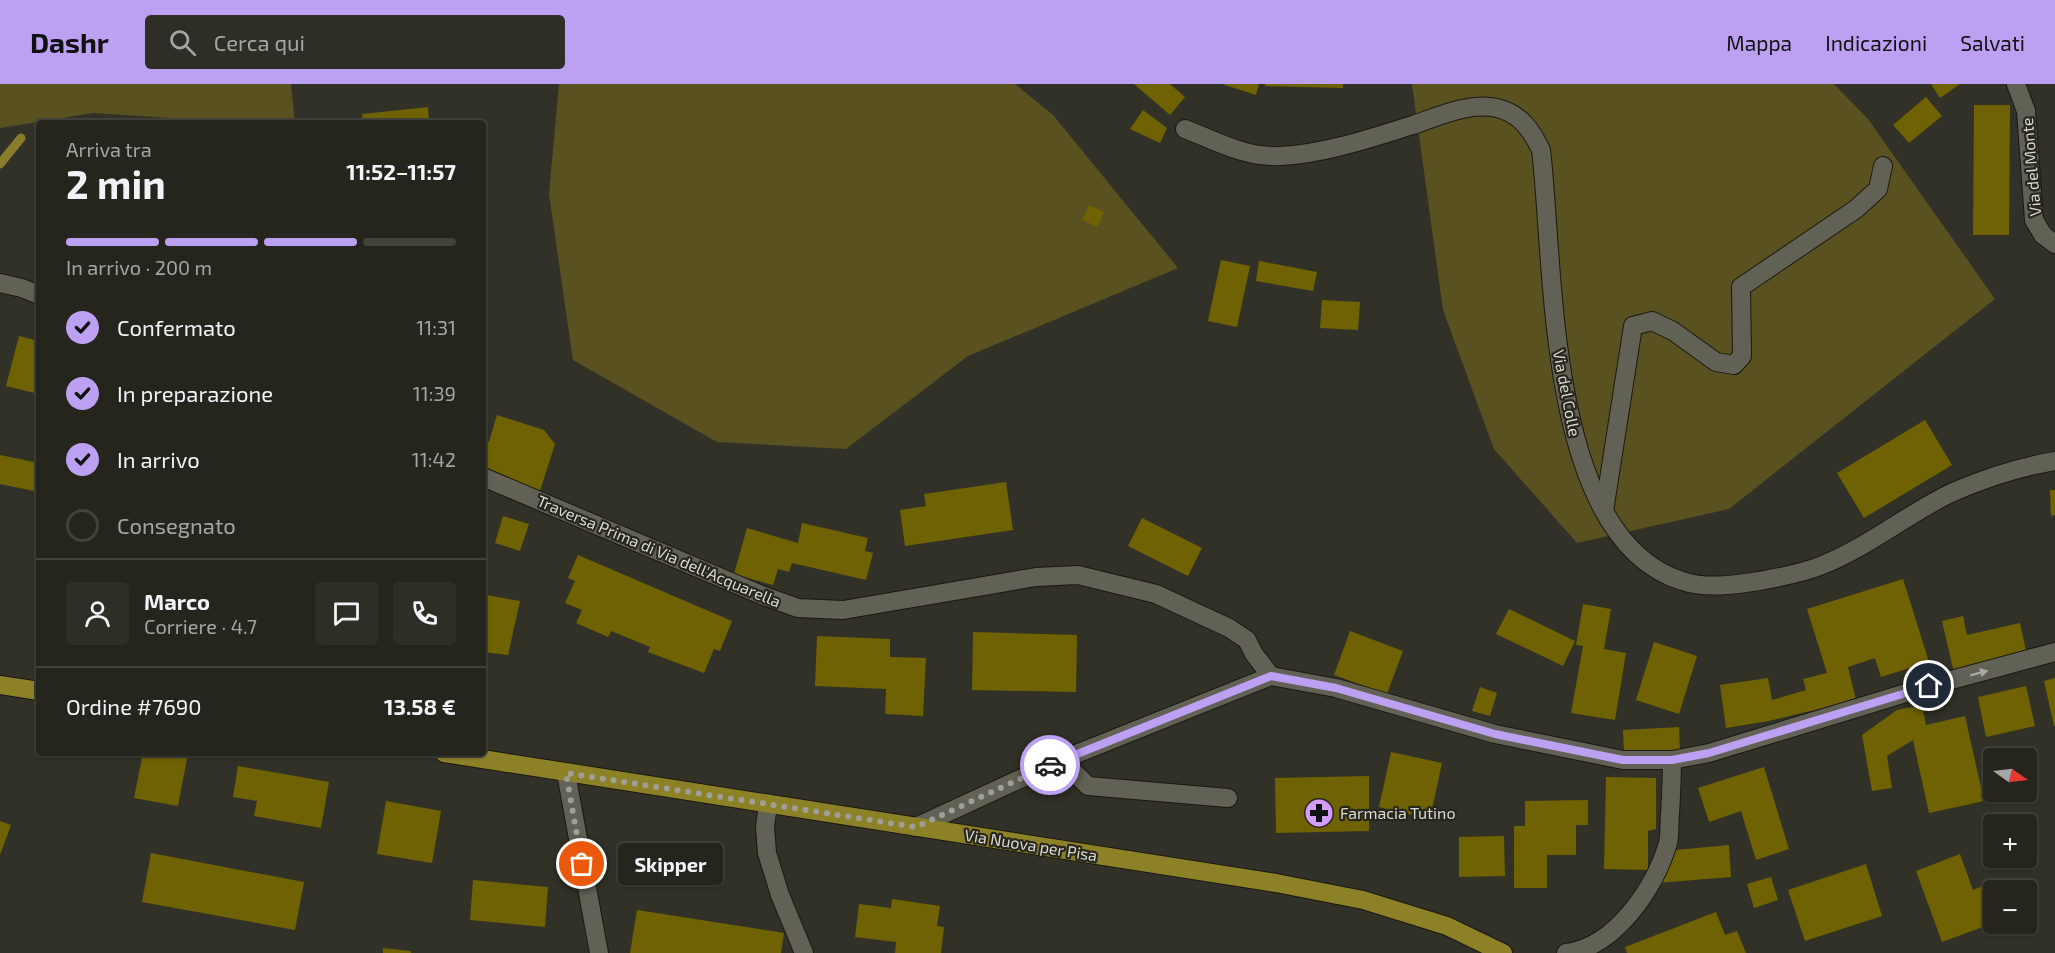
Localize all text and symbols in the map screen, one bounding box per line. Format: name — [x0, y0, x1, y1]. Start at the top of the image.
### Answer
search box — [145, 15, 565, 69]
text: Dashr — [30, 25, 109, 59]
icon: search — [166, 26, 199, 59]
text: Cerca qui — [214, 29, 305, 55]
text: Mappa — [1726, 30, 1792, 55]
text: Indicazioni — [1825, 30, 1927, 55]
text: Salvati — [1960, 30, 2025, 55]
street label: Via del Monte — [2017, 117, 2044, 217]
text: Arriva tra — [66, 137, 152, 161]
text: 11:52–11:57 — [346, 158, 456, 184]
text: 2 min — [66, 160, 166, 207]
text: In arrivo · 200 m — [66, 255, 212, 279]
icon: check — [66, 311, 99, 344]
text: Confermato — [117, 314, 236, 340]
text: 11:31 — [416, 315, 456, 339]
street label: Via del Colle — [1550, 348, 1585, 438]
icon: check — [66, 377, 99, 410]
text: In preparazione — [117, 380, 273, 406]
text: 11:39 — [413, 381, 456, 405]
icon: check — [66, 443, 99, 476]
text: In arrivo — [117, 446, 200, 472]
text: 11:42 — [412, 447, 456, 471]
street label: Traversa Prima di Via dell'Acquarella — [534, 490, 784, 611]
text: Consegnato — [117, 512, 236, 538]
button: person — [66, 582, 129, 645]
button: chat — [315, 582, 378, 645]
button: phone — [393, 582, 456, 645]
text: Marco — [144, 588, 210, 614]
text: Corriere · 4.7 — [144, 614, 257, 638]
pin — [1903, 660, 1954, 711]
one-way arrow — [1970, 668, 1988, 677]
icon: home — [1912, 669, 1945, 702]
text: Ordine #7690 — [66, 693, 202, 719]
text: 13.58 € — [384, 693, 456, 719]
courier — [1020, 735, 1080, 795]
north arrow — [1983, 748, 2037, 802]
map controls — [1983, 748, 2037, 934]
icon: car — [1034, 749, 1067, 782]
pharmacy icon: Farmacia Tutino — [1303, 797, 1335, 829]
place label: Farmacia Tutino — [1340, 803, 1455, 822]
button: + — [1983, 814, 2037, 868]
street label: Via Nuova per Pisa — [963, 825, 1099, 864]
pin — [556, 838, 607, 889]
callout: Skipper — [618, 843, 723, 885]
icon: bag — [565, 847, 598, 880]
text: Skipper — [634, 852, 707, 876]
button: − — [1983, 880, 2037, 934]

